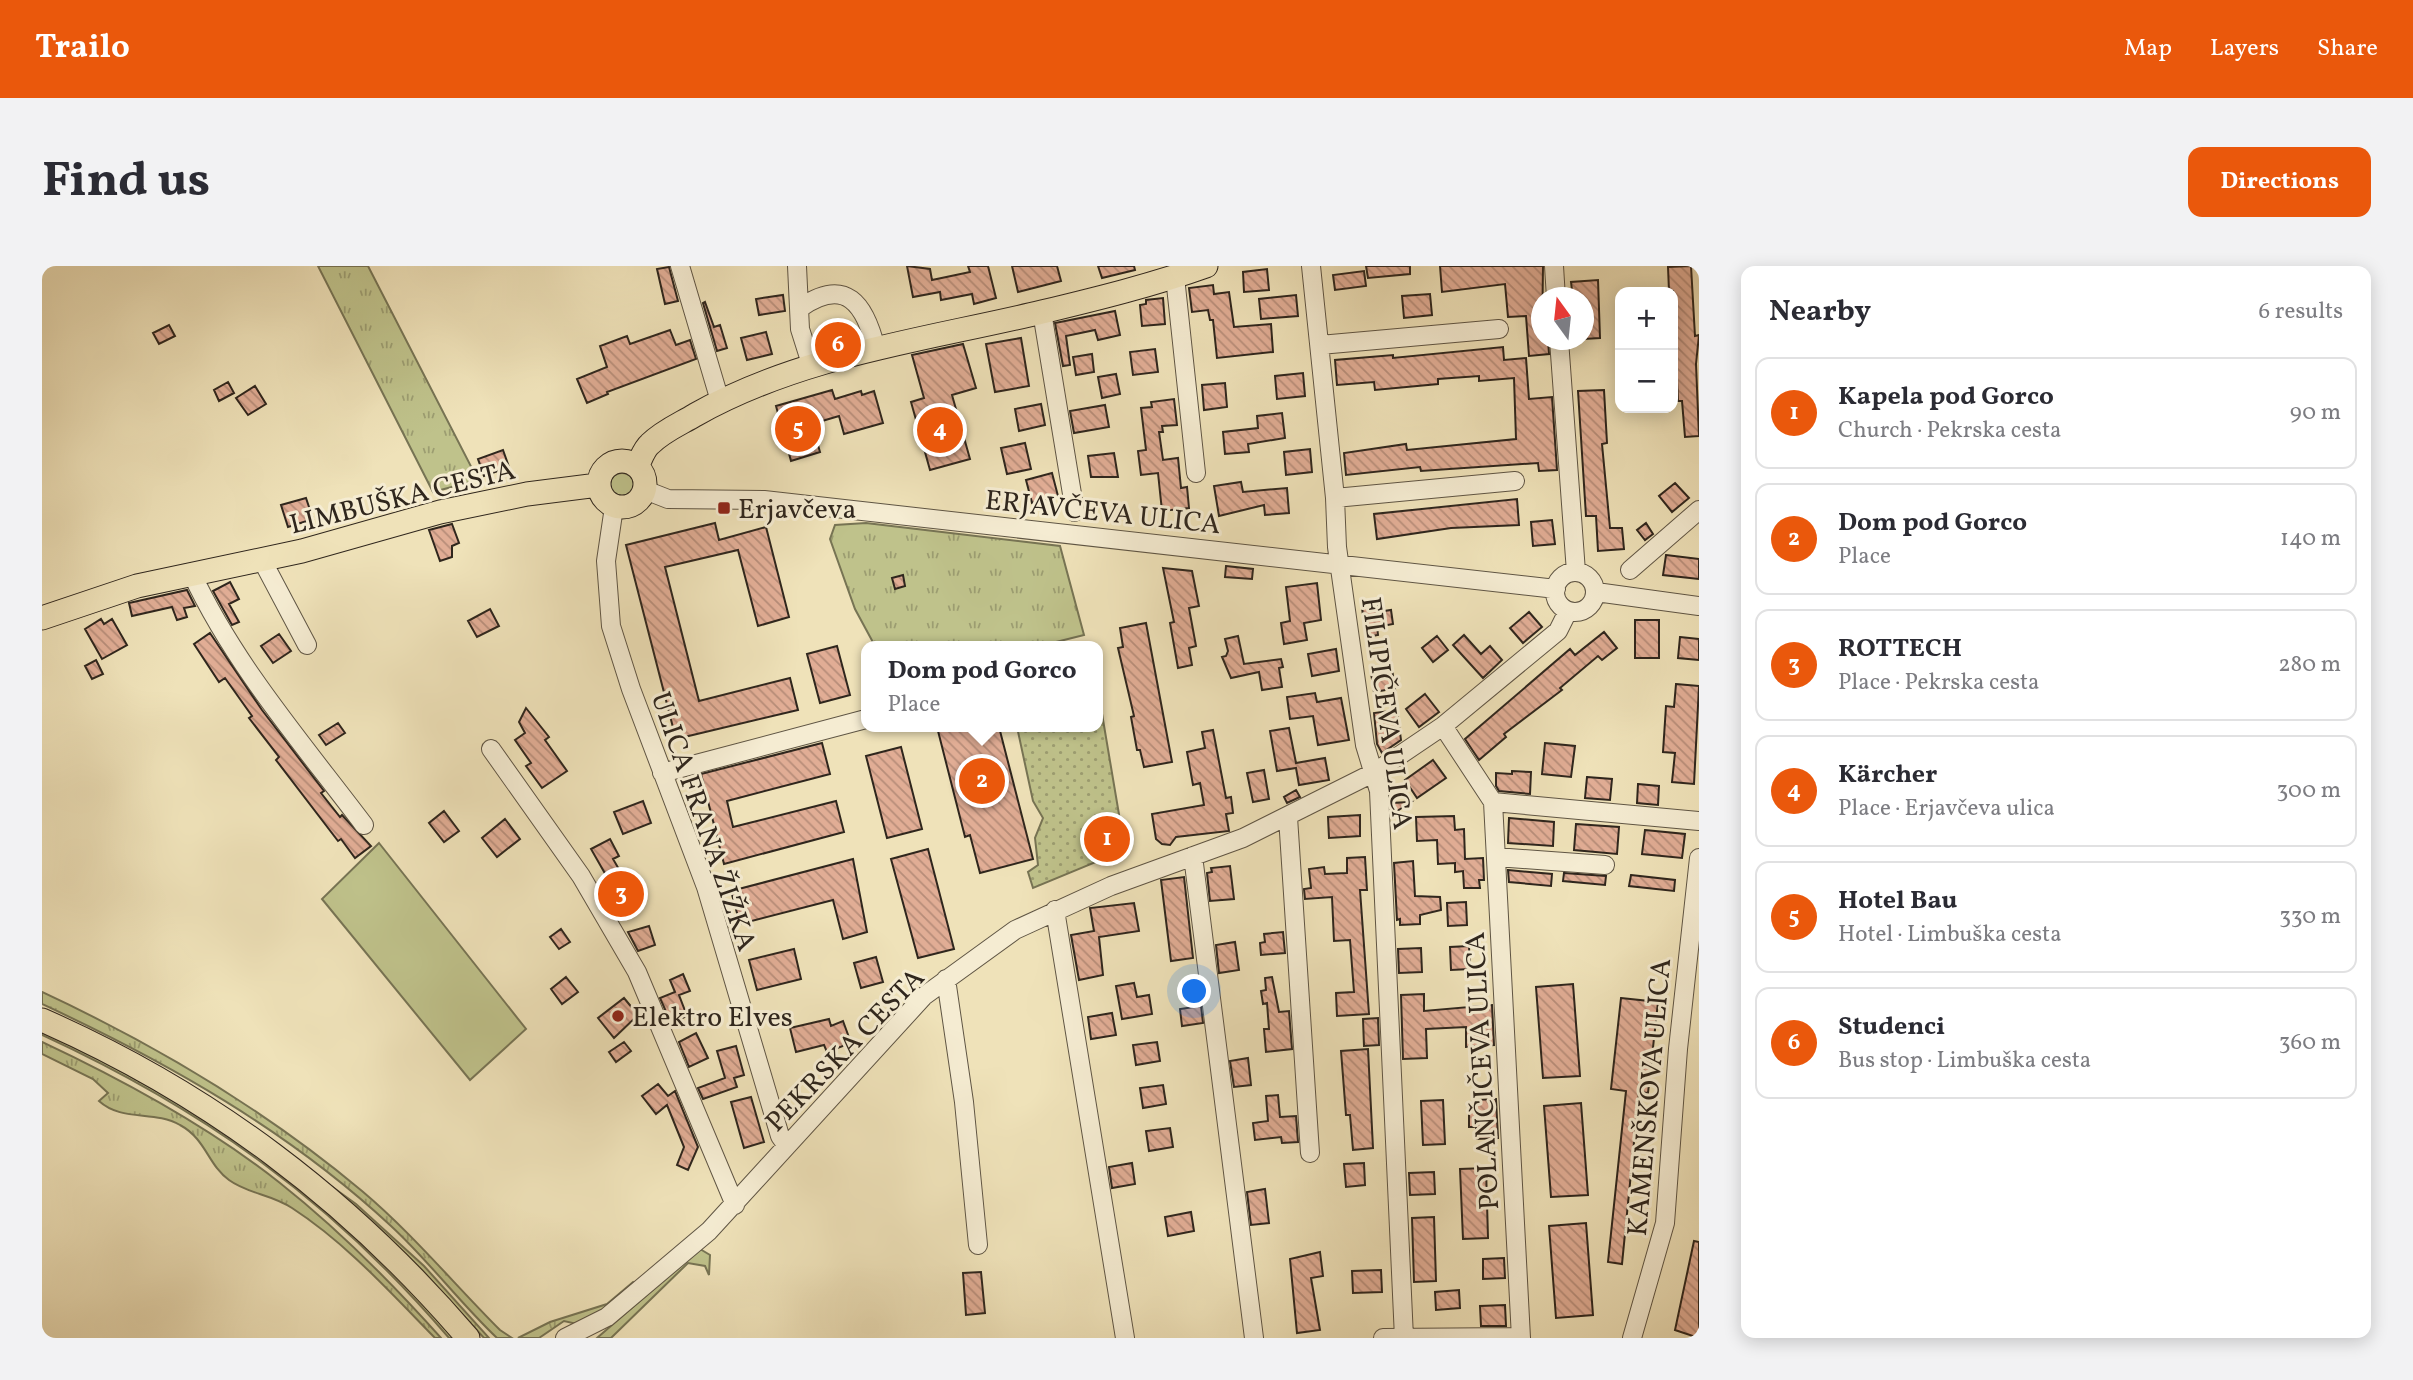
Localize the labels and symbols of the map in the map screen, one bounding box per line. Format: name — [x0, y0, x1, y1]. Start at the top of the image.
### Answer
north arrow — [1531, 287, 1594, 350]
pin: 6 — [815, 319, 861, 371]
pin: 5 — [775, 403, 821, 455]
pin: 4 — [917, 404, 963, 456]
street label: LIMBUŠKA CESTA — [286, 451, 520, 545]
street label: ERJAVČEVA ULICA — [983, 482, 1223, 545]
place label: Erjavčeva — [738, 491, 856, 530]
marker: Erjavčeva — [716, 500, 732, 516]
street label: FILIPIČEVA ULICA — [1350, 594, 1421, 833]
street label: ULICA FRANA ŽIŽKA — [640, 687, 765, 957]
pin: 2 — [959, 755, 1005, 807]
pin: 1 — [1084, 813, 1130, 865]
pin: 3 — [598, 868, 644, 920]
street label: POLANČIČEVA ULICA — [1457, 931, 1510, 1211]
street label: KAMENŠKOVA ULICA — [1619, 956, 1682, 1238]
street label: PEKRSKA CESTA — [757, 960, 935, 1141]
your location — [1177, 974, 1211, 1008]
place label: Elektro Elves — [632, 999, 793, 1038]
marker: Elektro Elves — [610, 1008, 626, 1024]

